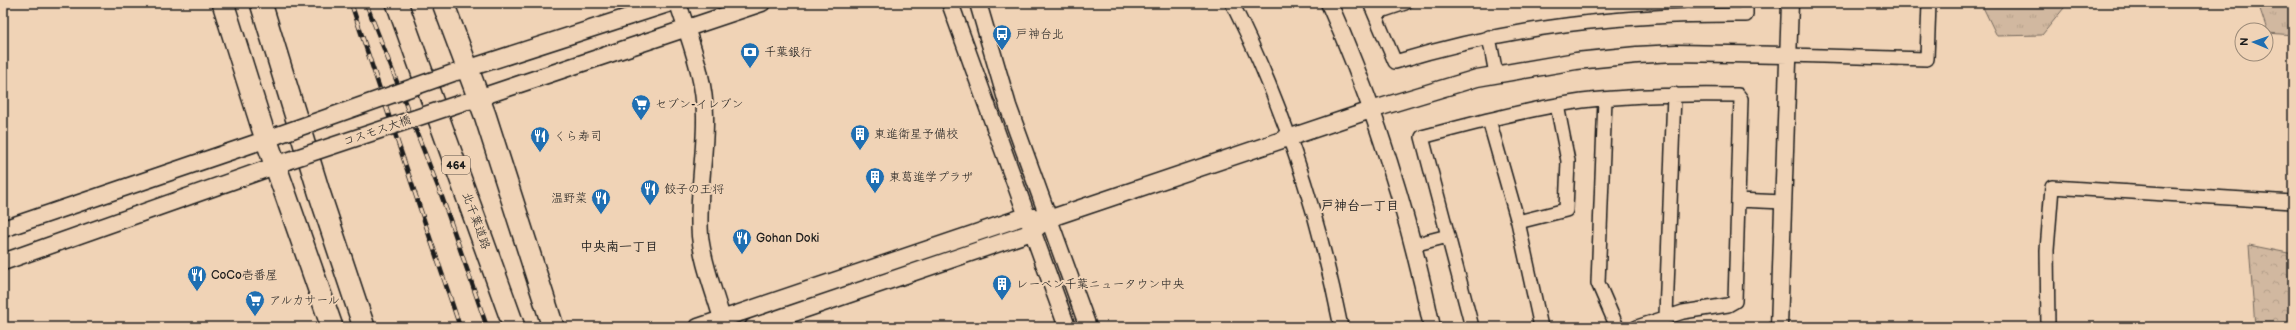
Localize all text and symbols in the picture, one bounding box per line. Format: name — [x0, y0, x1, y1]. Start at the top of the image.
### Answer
north arrow — [2234, 22, 2274, 62]
bus stop icon: 戸神台北 — [991, 23, 1013, 51]
place label: 戸神台北 — [1016, 27, 1064, 42]
text: N — [2238, 37, 2251, 46]
bank icon: 千葉銀行 — [739, 41, 761, 69]
place label: 千葉銀行 — [764, 45, 812, 60]
supermarket icon: セブン-イレブン — [630, 93, 652, 121]
place label: セブン-イレブン — [655, 97, 743, 112]
street label: コスモス大橋 — [341, 112, 413, 150]
building icon: 東進衛星予備校 — [849, 123, 871, 151]
restaurant icon: くら寿司 — [529, 125, 551, 153]
place label: 東進衛星予備校 — [874, 127, 958, 142]
place label: くら寿司 — [554, 129, 602, 144]
road number: 464 — [442, 156, 470, 174]
building icon: 東葛進学プラザ — [864, 166, 886, 194]
place label: 東葛進学プラザ — [889, 170, 973, 185]
restaurant icon: 餃子の王将 — [639, 178, 661, 206]
place label: 餃子の王将 — [664, 182, 724, 197]
restaurant icon: 温野菜 — [590, 187, 612, 215]
street label: 北千葉道路 — [459, 190, 493, 252]
place label: 温野菜 — [551, 191, 587, 206]
district label: 戸神台一丁目 — [1321, 198, 1399, 214]
restaurant icon: Gohan Doki — [731, 227, 753, 255]
place label: Gohan Doki — [756, 231, 820, 246]
district label: 中央南一丁目 — [580, 239, 658, 255]
restaurant icon: CoCo壱番屋 — [186, 264, 208, 292]
place label: CoCo壱番屋 — [211, 268, 278, 283]
building icon: レーベン千葉ニュータウン中央 — [991, 273, 1013, 301]
place label: レーベン千葉ニュータウン中央 — [1016, 277, 1184, 292]
supermarket icon: アルカサール — [244, 289, 266, 317]
place label: アルカサール — [269, 293, 340, 308]

